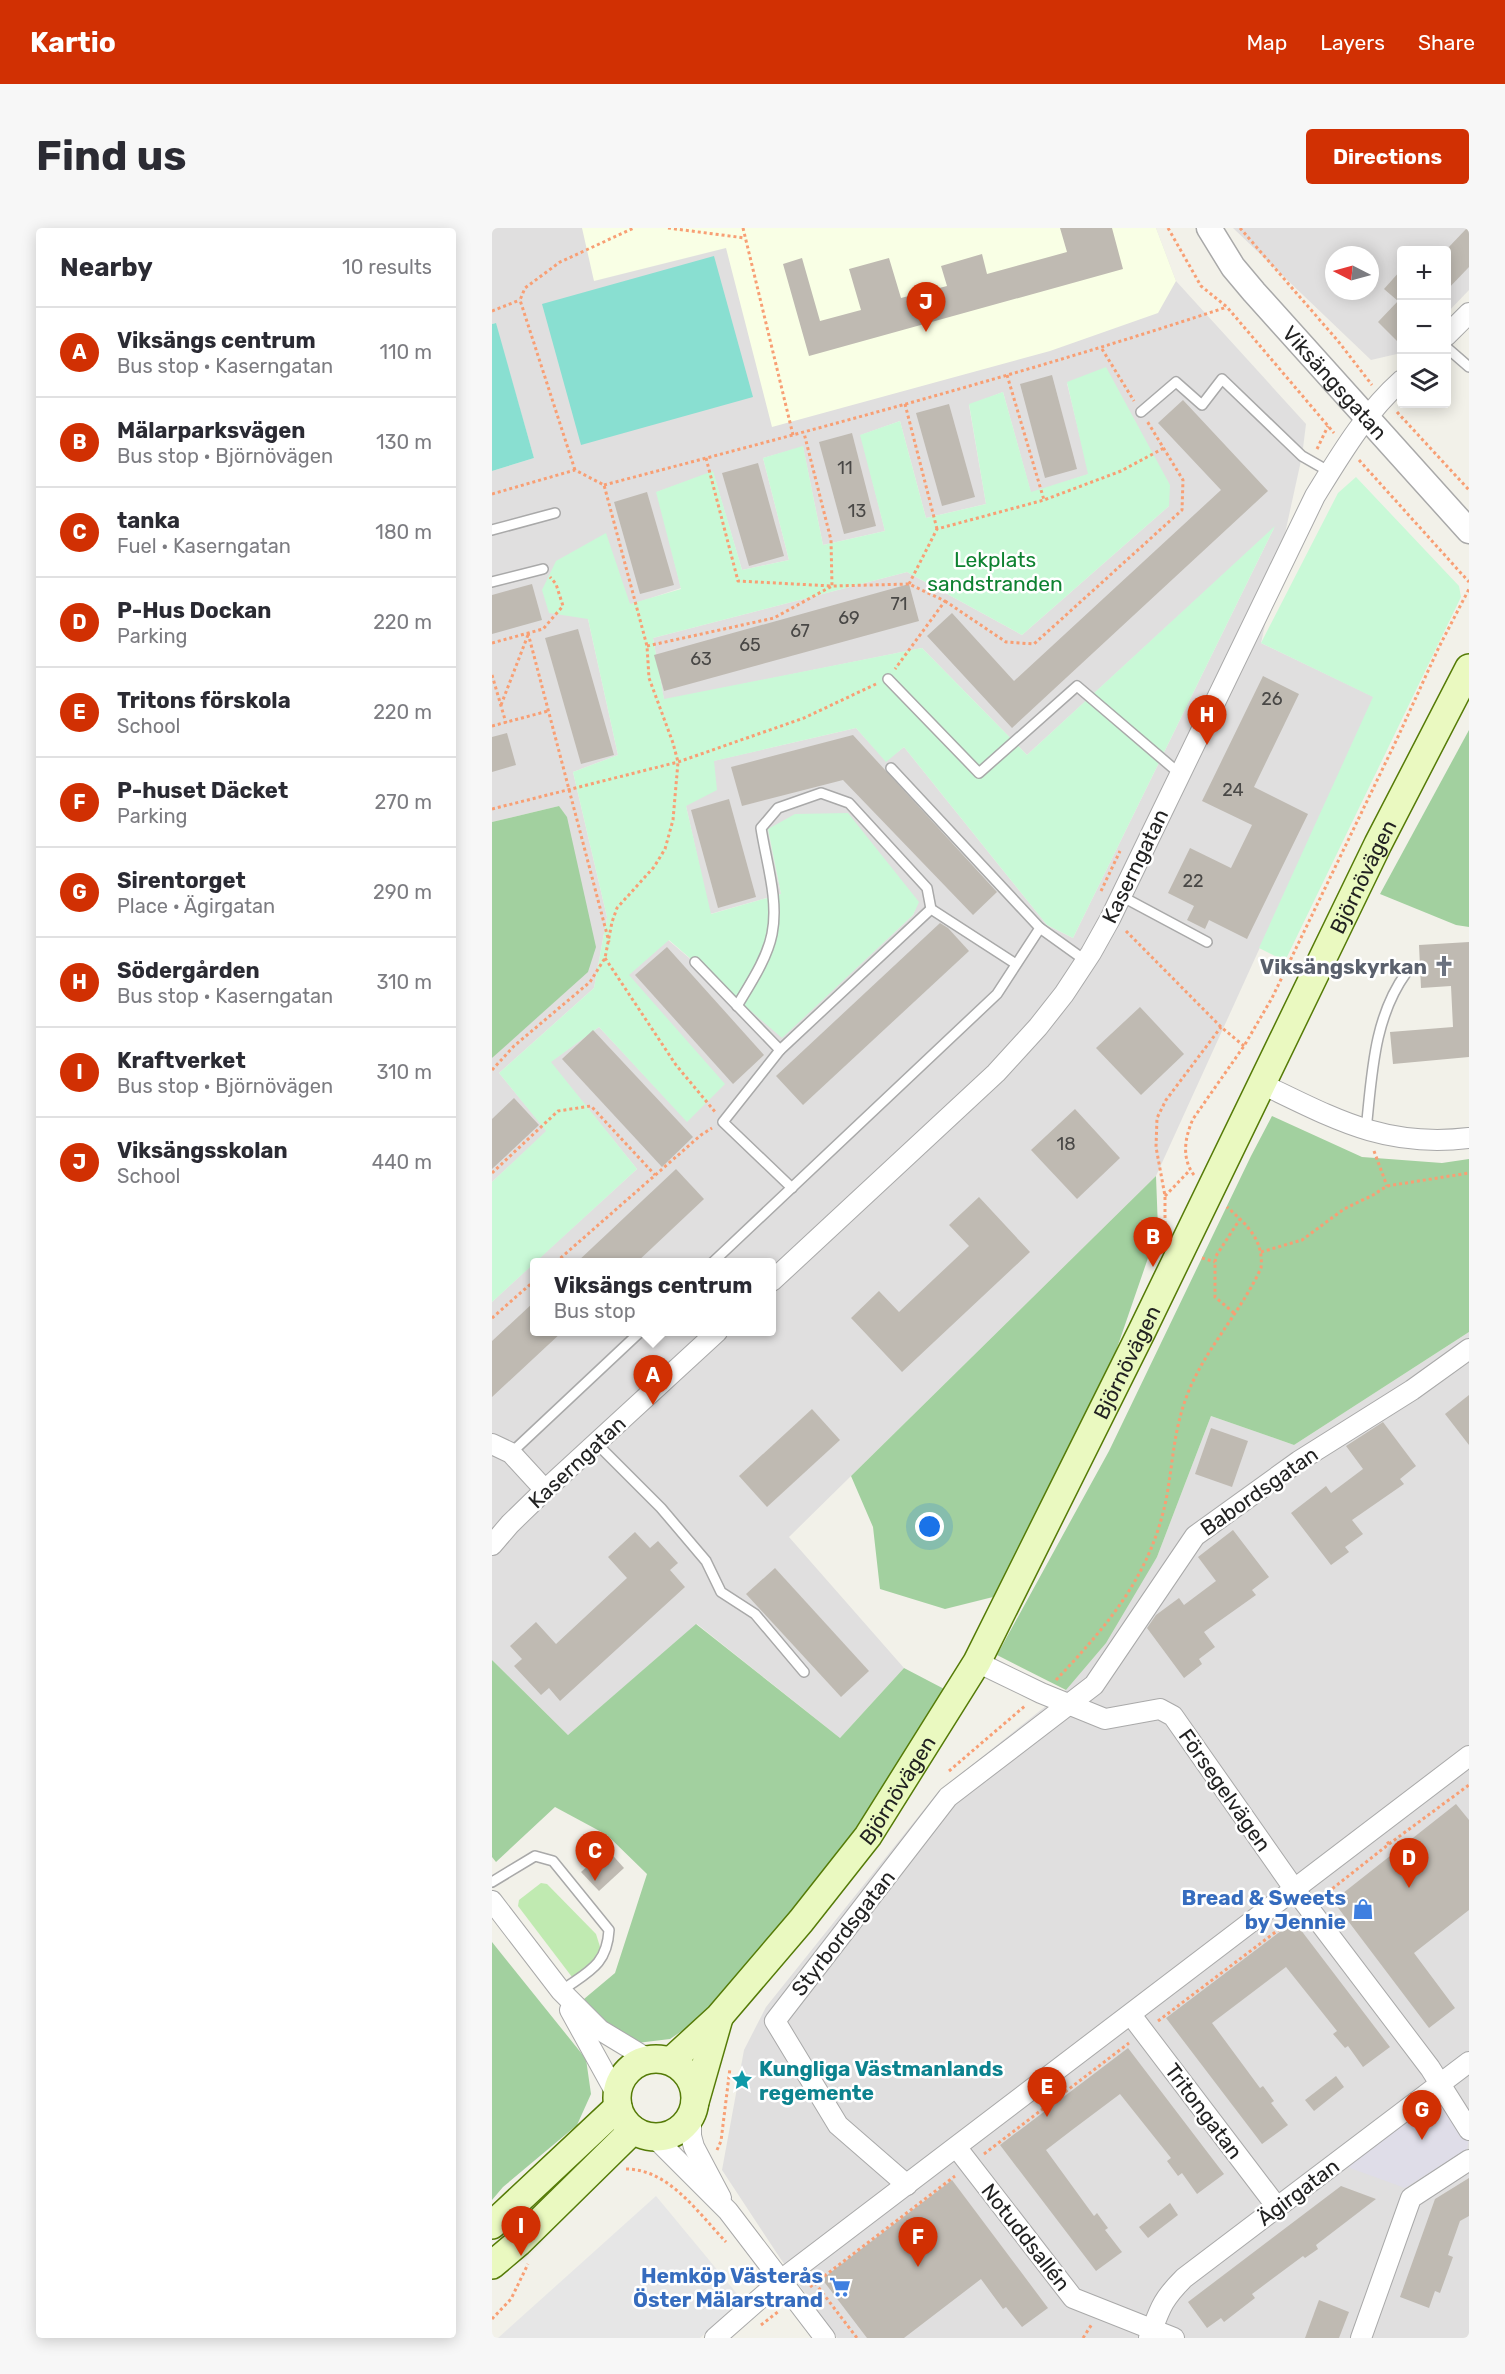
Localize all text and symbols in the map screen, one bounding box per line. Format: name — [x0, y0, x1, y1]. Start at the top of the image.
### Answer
text: Kartio — [30, 26, 116, 59]
text: Map — [1246, 30, 1287, 55]
text: Layers — [1320, 30, 1385, 55]
text: Share — [1418, 30, 1475, 55]
button: Directions — [1306, 129, 1469, 184]
text: Find us — [36, 131, 187, 181]
north arrow — [1325, 246, 1379, 300]
map controls — [1397, 246, 1451, 408]
button: + — [1397, 246, 1451, 300]
text: Nearby — [60, 252, 153, 283]
text: 10 results — [342, 255, 432, 279]
pin: J — [906, 282, 946, 332]
button: − — [1397, 300, 1451, 354]
street label: Viksängsgatan — [1278, 320, 1393, 444]
text: Viksängs centrum — [117, 327, 316, 354]
text: A — [72, 340, 87, 364]
text: 110 m — [380, 340, 432, 364]
text: Bus stop · Kaserngatan — [117, 354, 333, 378]
button: layers — [1397, 354, 1451, 408]
text: Mälarparksvägen — [117, 417, 305, 444]
text: B — [72, 430, 87, 454]
text: 130 m — [376, 430, 432, 454]
text: Bus stop · Björnövägen — [117, 444, 333, 468]
house number: 11 — [837, 457, 853, 479]
house number: 13 — [848, 500, 866, 522]
text: tanka — [117, 507, 180, 534]
text: C — [72, 520, 87, 544]
text: 180 m — [375, 520, 432, 544]
text: Fuel · Kaserngatan — [117, 534, 291, 558]
park label: Lekplats sandstranden — [927, 547, 1063, 596]
house number: 71 — [891, 593, 907, 615]
text: P-Hus Dockan — [117, 597, 271, 624]
house number: 69 — [838, 607, 860, 629]
text: D — [72, 610, 87, 634]
text: 220 m — [373, 610, 432, 634]
house number: 67 — [790, 620, 810, 642]
text: Parking — [117, 624, 188, 648]
house number: 65 — [739, 634, 761, 656]
house number: 63 — [690, 648, 712, 670]
text: Tritons förskola — [117, 687, 291, 714]
house number: 26 — [1261, 688, 1283, 710]
pin: H — [1188, 696, 1226, 745]
text: E — [73, 700, 86, 724]
text: 220 m — [373, 700, 432, 724]
text: School — [117, 714, 180, 738]
text: P-huset Däcket — [117, 777, 288, 804]
house number: 24 — [1222, 779, 1244, 801]
text: F — [73, 790, 86, 814]
text: 270 m — [375, 790, 432, 814]
text: Parking — [117, 804, 188, 828]
street label: Kaserngatan — [1097, 805, 1173, 927]
street label: Björnövägen — [1324, 815, 1401, 937]
text: Sirentorget — [117, 867, 246, 894]
house number: 22 — [1182, 870, 1204, 892]
text: G — [72, 880, 87, 904]
text: 290 m — [373, 880, 432, 904]
text: Place · Ägirgatan — [117, 894, 275, 918]
place label: Viksängskyrkan — [1260, 954, 1427, 979]
church icon: Viksängskyrkan — [1432, 954, 1456, 978]
text: Södergården — [117, 957, 260, 984]
text: H — [72, 970, 87, 994]
text: 310 m — [376, 970, 432, 994]
text: Bus stop · Kaserngatan — [117, 984, 333, 1008]
text: Kraftverket — [117, 1047, 246, 1074]
text: I — [76, 1060, 83, 1084]
text: 310 m — [376, 1060, 432, 1084]
text: Bus stop · Björnövägen — [117, 1074, 333, 1098]
house number: 18 — [1056, 1133, 1076, 1155]
text: Viksängsskolan — [117, 1137, 288, 1164]
text: J — [73, 1150, 86, 1174]
text: 440 m — [372, 1150, 432, 1174]
text: School — [117, 1164, 180, 1188]
pin: B — [1134, 1218, 1172, 1267]
popup — [530, 1258, 776, 1336]
text: Viksängs centrum — [554, 1272, 752, 1299]
text: Bus stop — [554, 1299, 636, 1323]
street label: Björnövägen — [1088, 1301, 1165, 1423]
pin: A — [634, 1356, 672, 1405]
street label: Kaserngatan — [523, 1411, 631, 1513]
street label: Babordsgatan — [1195, 1441, 1323, 1541]
your location — [915, 1512, 944, 1541]
street label: Försegelvägen — [1174, 1724, 1276, 1856]
street label: Björnövägen — [854, 1731, 940, 1850]
pin: C — [576, 1832, 614, 1881]
pin: D — [1390, 1838, 1428, 1888]
street label: Styrbordsgatan — [786, 1865, 900, 2001]
place label: Bread & Sweets by Jennie — [1182, 1885, 1346, 1934]
shop icon: Bread & Sweets by Jennie — [1351, 1897, 1375, 1921]
place label: Kungliga Västmanlands regemente — [759, 2056, 1003, 2105]
street label: Tritongatan — [1160, 2058, 1248, 2164]
place icon: Kungliga Västmanlands regemente — [730, 2068, 754, 2092]
pin: E — [1028, 2068, 1066, 2117]
pin: G — [1402, 2090, 1442, 2140]
street label: Ägirgatan — [1252, 2153, 1344, 2231]
street label: Notuddsallén — [976, 2178, 1076, 2296]
pin: I — [501, 2206, 540, 2256]
pin: F — [898, 2218, 938, 2267]
place label: Hemköp Västerås Öster Mälarstrand — [633, 2263, 823, 2312]
supermarket icon: Hemköp Västerås Öster Mälarstrand — [828, 2275, 852, 2299]

